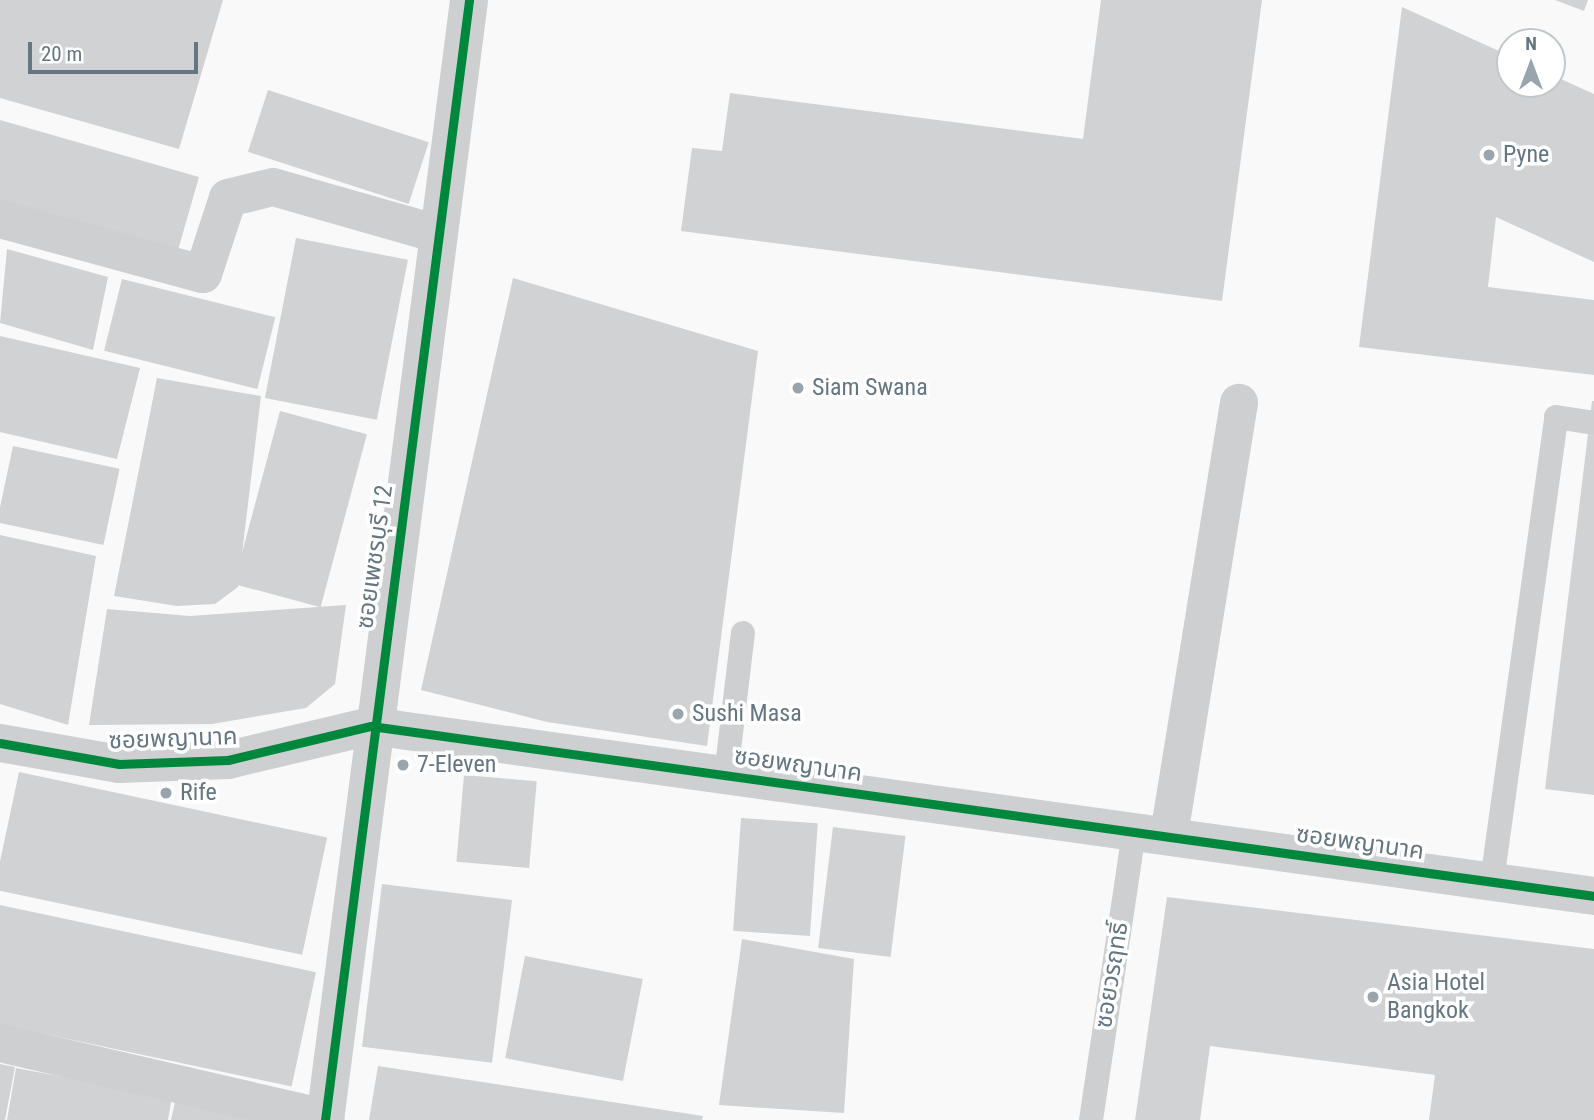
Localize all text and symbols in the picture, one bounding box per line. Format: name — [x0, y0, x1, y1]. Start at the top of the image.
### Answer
scale bar — [32, 28, 201, 72]
north arrow — [1496, 28, 1566, 98]
text: N — [1525, 32, 1537, 55]
text: 20 m — [41, 42, 82, 66]
place label: Pyne — [1503, 141, 1549, 169]
marker: Pyne — [1481, 147, 1497, 163]
place label: Siam Swana — [812, 374, 928, 402]
marker: Siam Swana — [790, 380, 806, 396]
street label: ซอยเพชรบุรี 12 — [351, 483, 399, 631]
place label: Sushi Masa — [692, 700, 802, 728]
marker: Sushi Masa — [670, 706, 686, 722]
street label: ซอยพญานาค — [108, 722, 238, 756]
street label: ซอยพญานาค — [732, 742, 864, 788]
place label: 7-Eleven — [417, 751, 496, 779]
marker: 7-Eleven — [395, 757, 411, 773]
place label: Rife — [180, 779, 217, 807]
marker: Rife — [158, 785, 174, 801]
street label: ซอยพญานาค — [1294, 820, 1426, 866]
street label: ซอยวรฤทธิ์ — [1089, 920, 1135, 1030]
place label: Asia Hotel Bangkok — [1387, 969, 1485, 1025]
marker: Asia Hotel Bangkok — [1365, 989, 1381, 1005]

